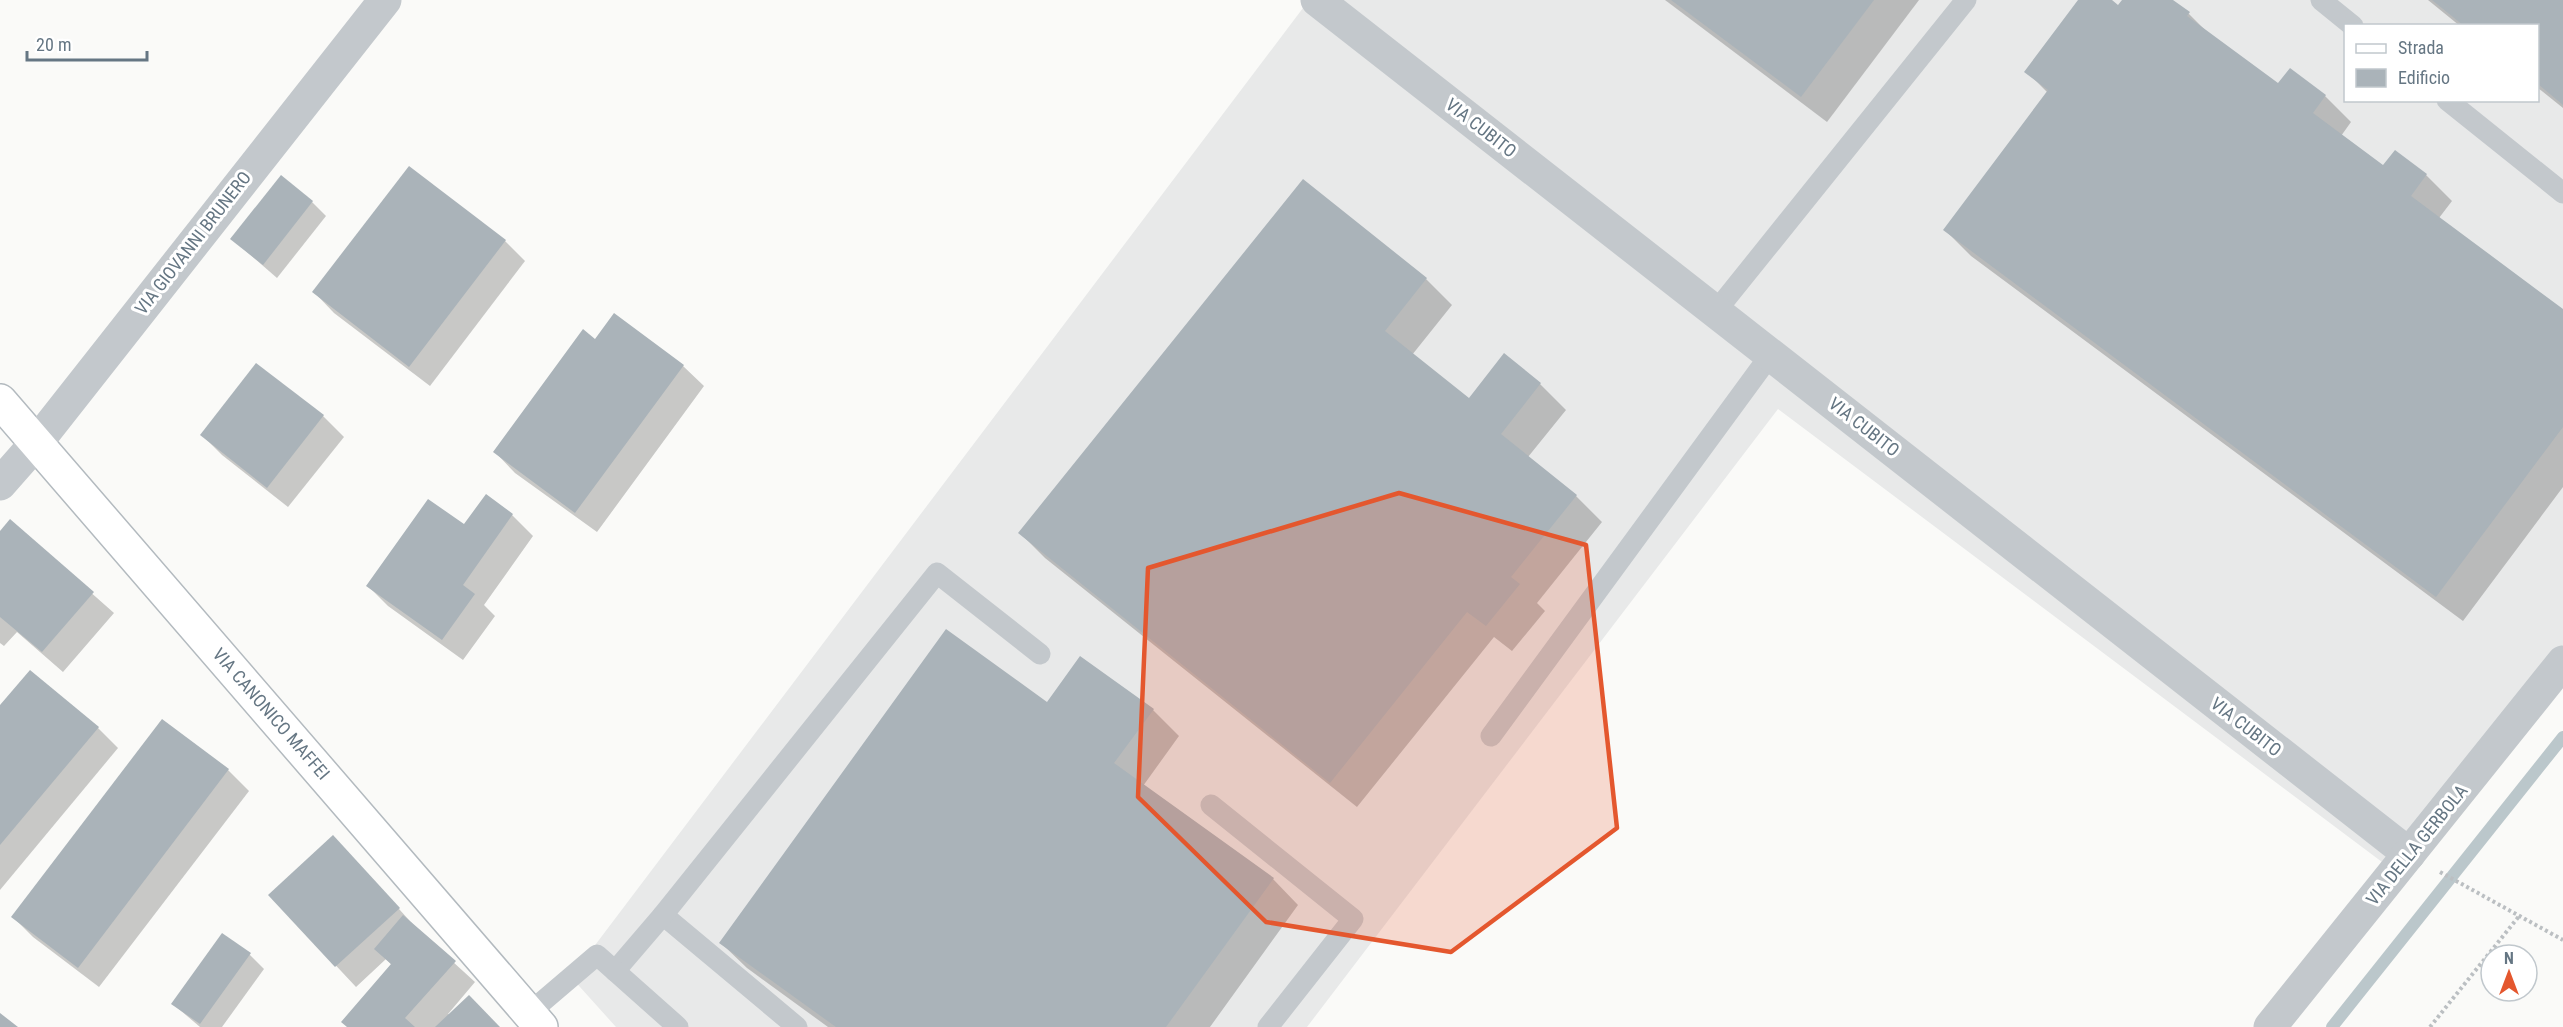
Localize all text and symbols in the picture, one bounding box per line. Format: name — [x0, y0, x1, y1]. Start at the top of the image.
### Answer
scale bar — [27, 24, 147, 62]
legend — [2344, 24, 2539, 102]
text: 20 m — [36, 34, 71, 55]
text: Strada — [2398, 37, 2444, 58]
text: Edificio — [2398, 67, 2450, 88]
street label: VIA CUBITO — [1442, 94, 1521, 162]
street label: VIA GIOVANNI BRUNERO — [130, 167, 255, 318]
street label: VIA CUBITO — [1825, 393, 1904, 461]
street label: VIA CANONICO MAFFEI — [208, 644, 334, 784]
street label: VIA CUBITO — [2207, 693, 2286, 761]
street label: VIA DELLA GERBOLA — [2362, 780, 2472, 909]
north arrow — [2479, 943, 2539, 1003]
text: N — [2504, 949, 2514, 968]

